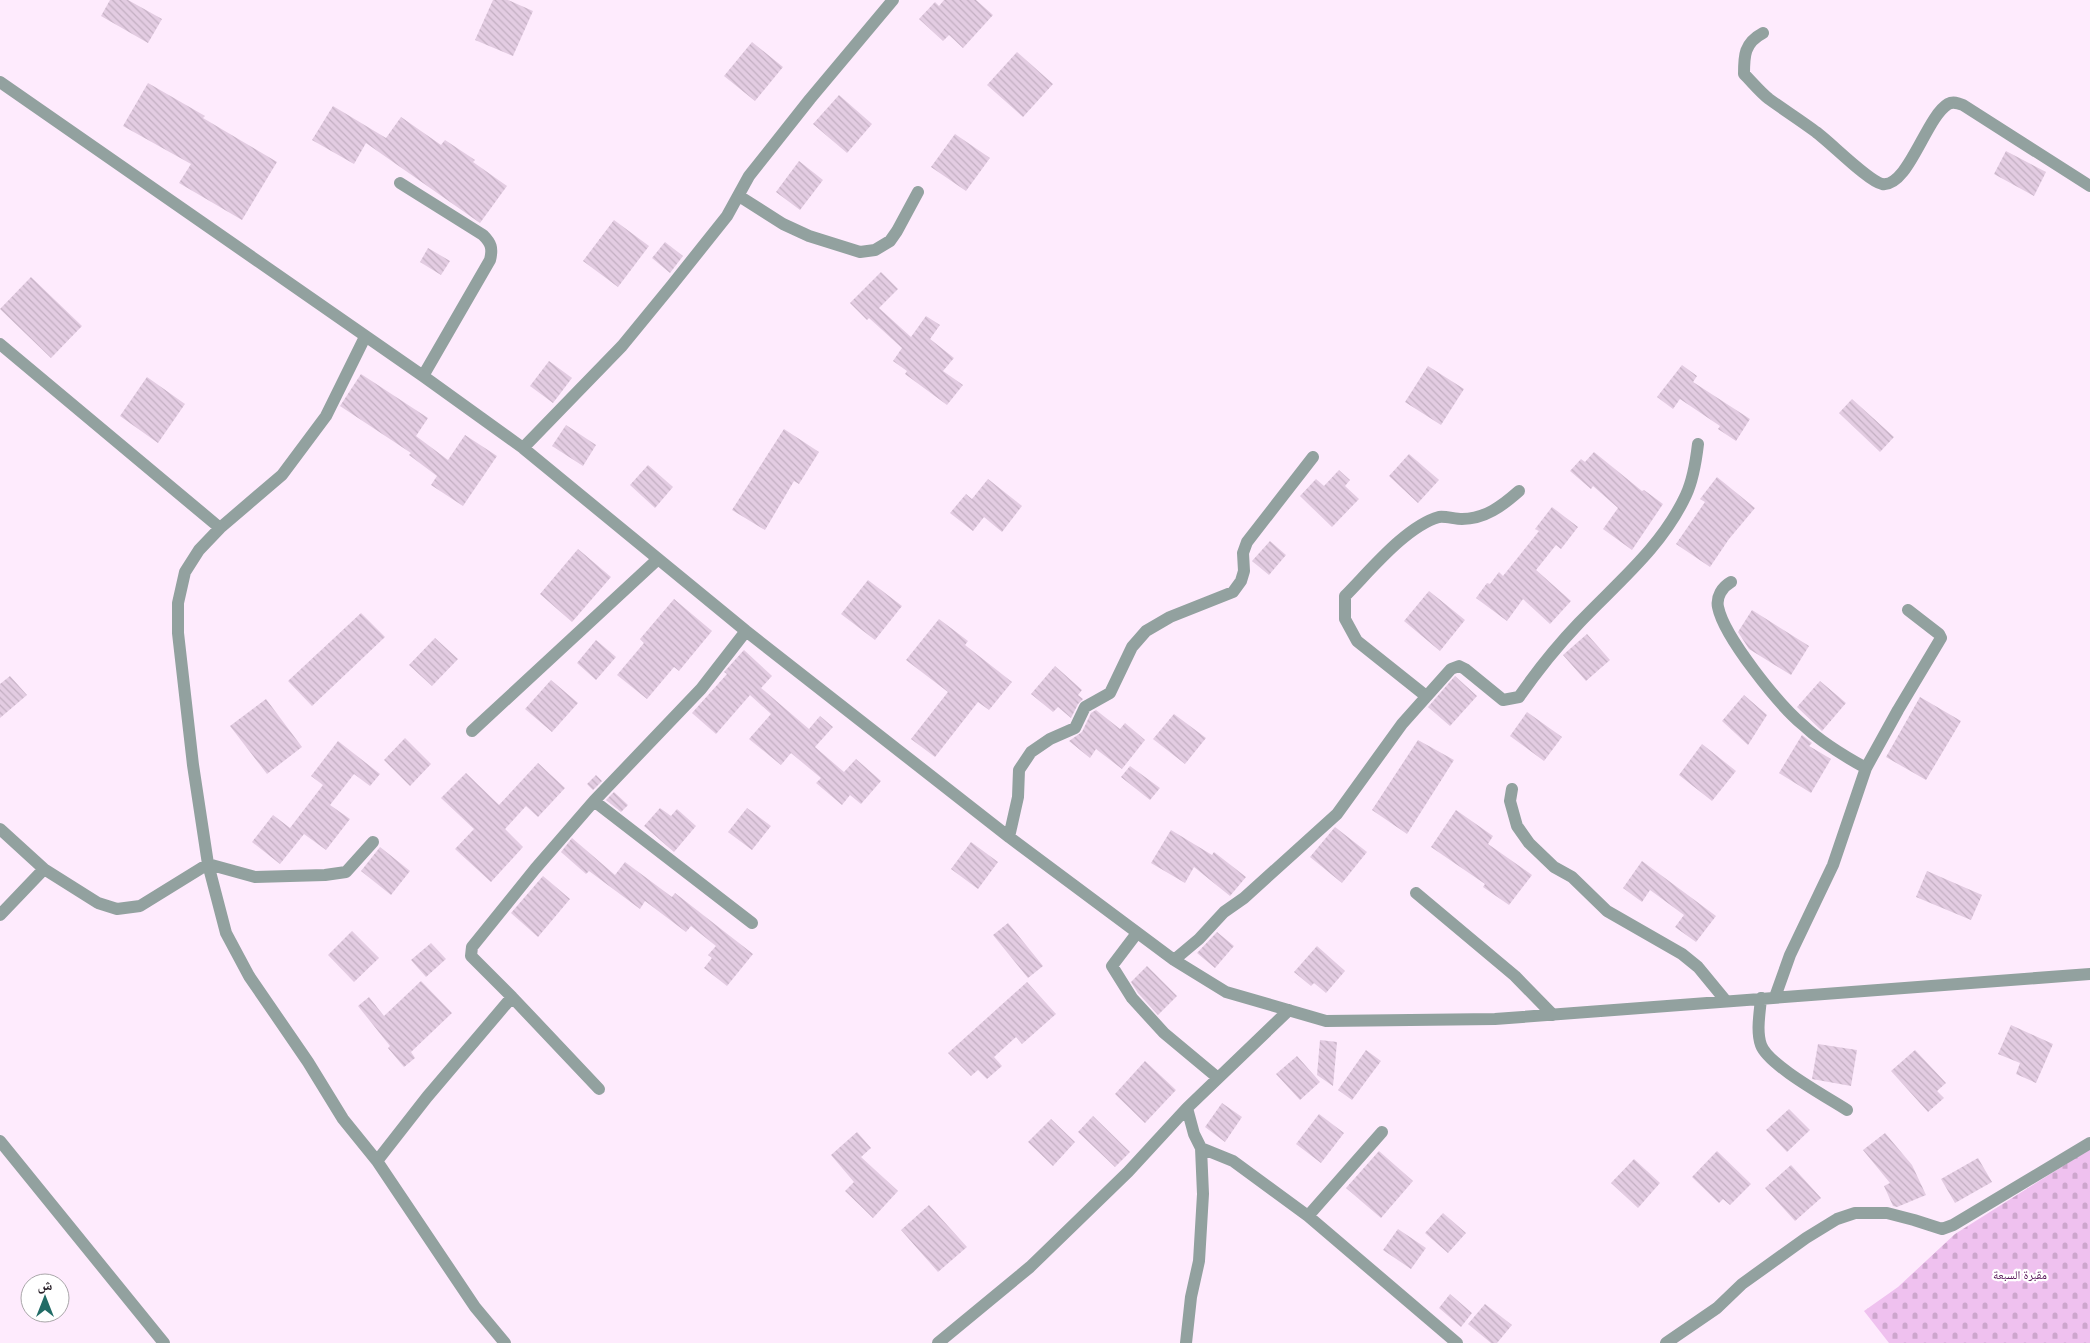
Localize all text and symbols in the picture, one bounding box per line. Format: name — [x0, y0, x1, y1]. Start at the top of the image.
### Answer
park label: مقبرة السبعة — [1993, 1267, 2047, 1282]
north arrow — [20, 1273, 70, 1323]
text: ش — [38, 1276, 53, 1294]

